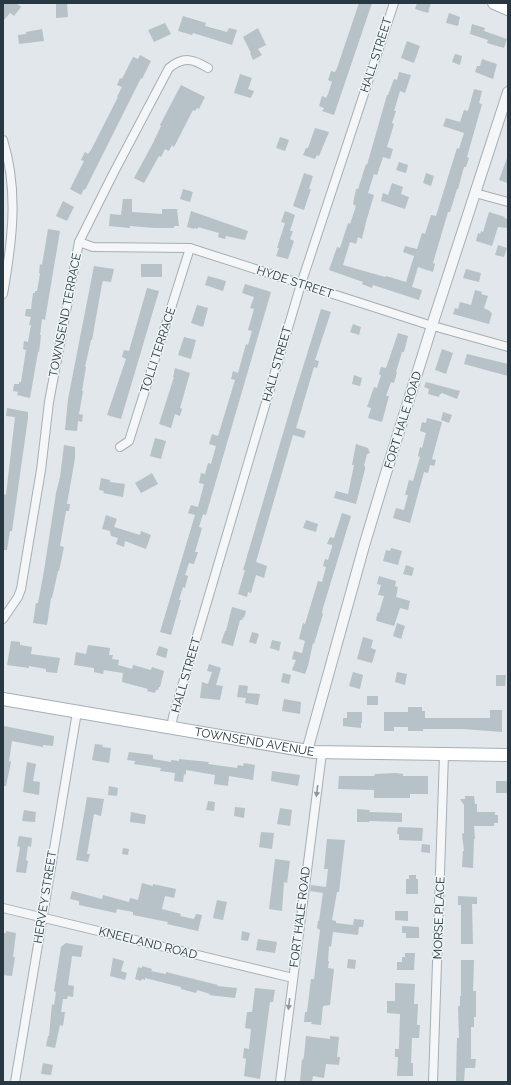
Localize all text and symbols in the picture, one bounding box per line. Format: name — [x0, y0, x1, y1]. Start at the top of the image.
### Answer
street label: HALL STREET — [357, 15, 395, 94]
street label: TOWNSEND TERRACE — [46, 252, 84, 378]
street label: HYDE STREET — [255, 263, 336, 301]
street label: TOLLI TERRACE — [138, 305, 178, 395]
street label: HALL STREET — [260, 324, 295, 403]
street label: FORT HALE ROAD — [382, 369, 425, 470]
street label: HALL STREET — [169, 635, 204, 714]
street label: TOWNSEND AVENUE — [193, 725, 315, 759]
one-way arrow — [313, 785, 320, 797]
street label: HERVEY STREET — [31, 849, 59, 945]
street label: FORT HALE ROAD — [287, 865, 313, 968]
street label: MORSE PLACE — [431, 876, 447, 960]
street label: KNEELAND ROAD — [97, 924, 199, 962]
one-way arrow — [286, 998, 293, 1010]

